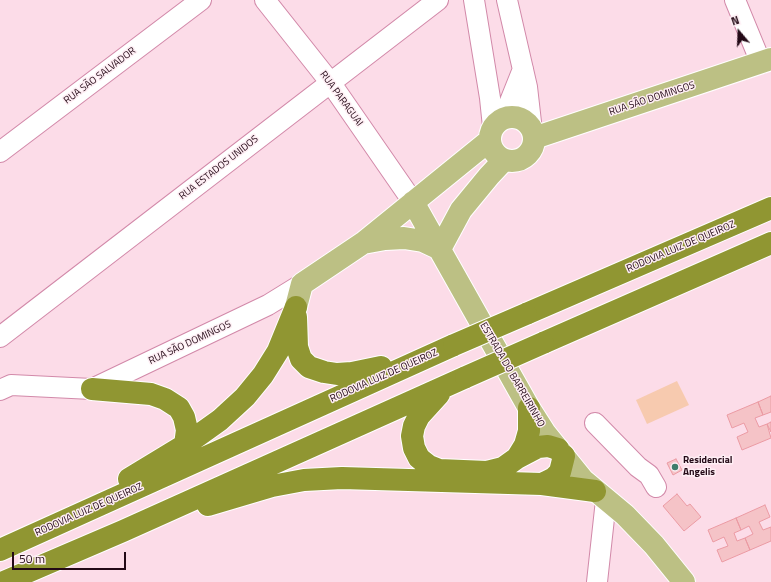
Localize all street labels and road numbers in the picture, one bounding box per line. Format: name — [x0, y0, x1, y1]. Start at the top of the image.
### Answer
street label: RUA SÃO SALVADOR — [62, 45, 138, 107]
street label: RUA PARAGUAI — [317, 69, 365, 129]
street label: RUA SÃO DOMINGOS — [608, 79, 696, 119]
street label: RUA ESTADOS UNIDOS — [177, 133, 261, 203]
street label: RODOVIA LUIZ DE QUEIROZ — [625, 219, 737, 275]
street label: RUA SÃO DOMINGOS — [147, 319, 233, 367]
street label: ESTRADA DO BARREIRINHO — [477, 320, 547, 430]
street label: RODOVIA LUIZ DE QUEIROZ — [328, 347, 440, 405]
street label: RODOVIA LUIZ DE QUEIROZ — [33, 481, 145, 539]

